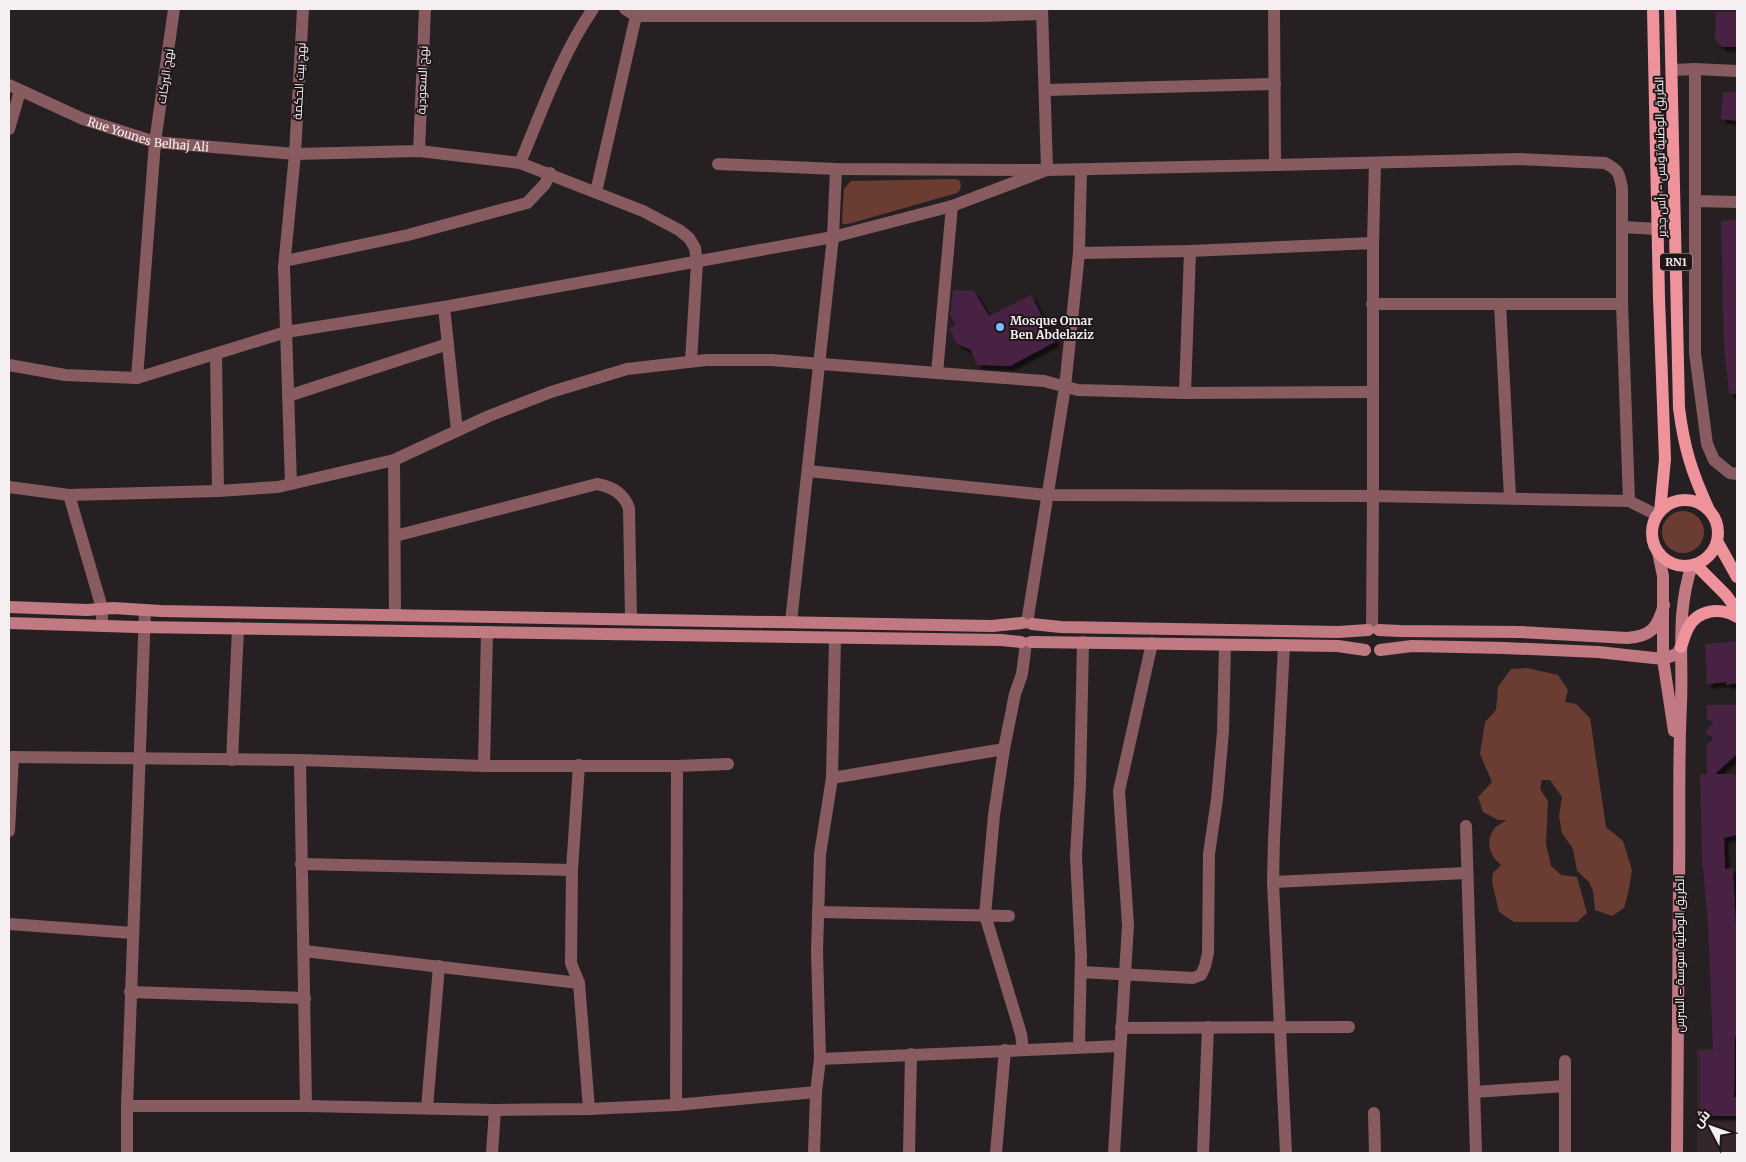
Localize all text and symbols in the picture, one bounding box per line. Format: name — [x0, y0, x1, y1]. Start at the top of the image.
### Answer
street label: نهج بيت الحكمة — [289, 42, 310, 120]
street label: نهج السعودية — [413, 45, 432, 115]
street label: نهج البركات — [154, 47, 177, 105]
street label: الطريق الوطنية تونس - رأس جدير — [1651, 77, 1669, 238]
street label: Rue Younes Belhaj Ali — [86, 113, 210, 154]
road number: RN1 — [1660, 253, 1692, 270]
place label: Mosque Omar Ben Abdelaziz — [1010, 313, 1094, 342]
marker: Mosque Omar Ben Abdelaziz — [994, 321, 1006, 333]
street label: الطريق الوطنية سوسة - السرس — [1672, 875, 1687, 1033]
north arrow — [1686, 1102, 1736, 1152]
text: ش — [1689, 1106, 1714, 1131]

